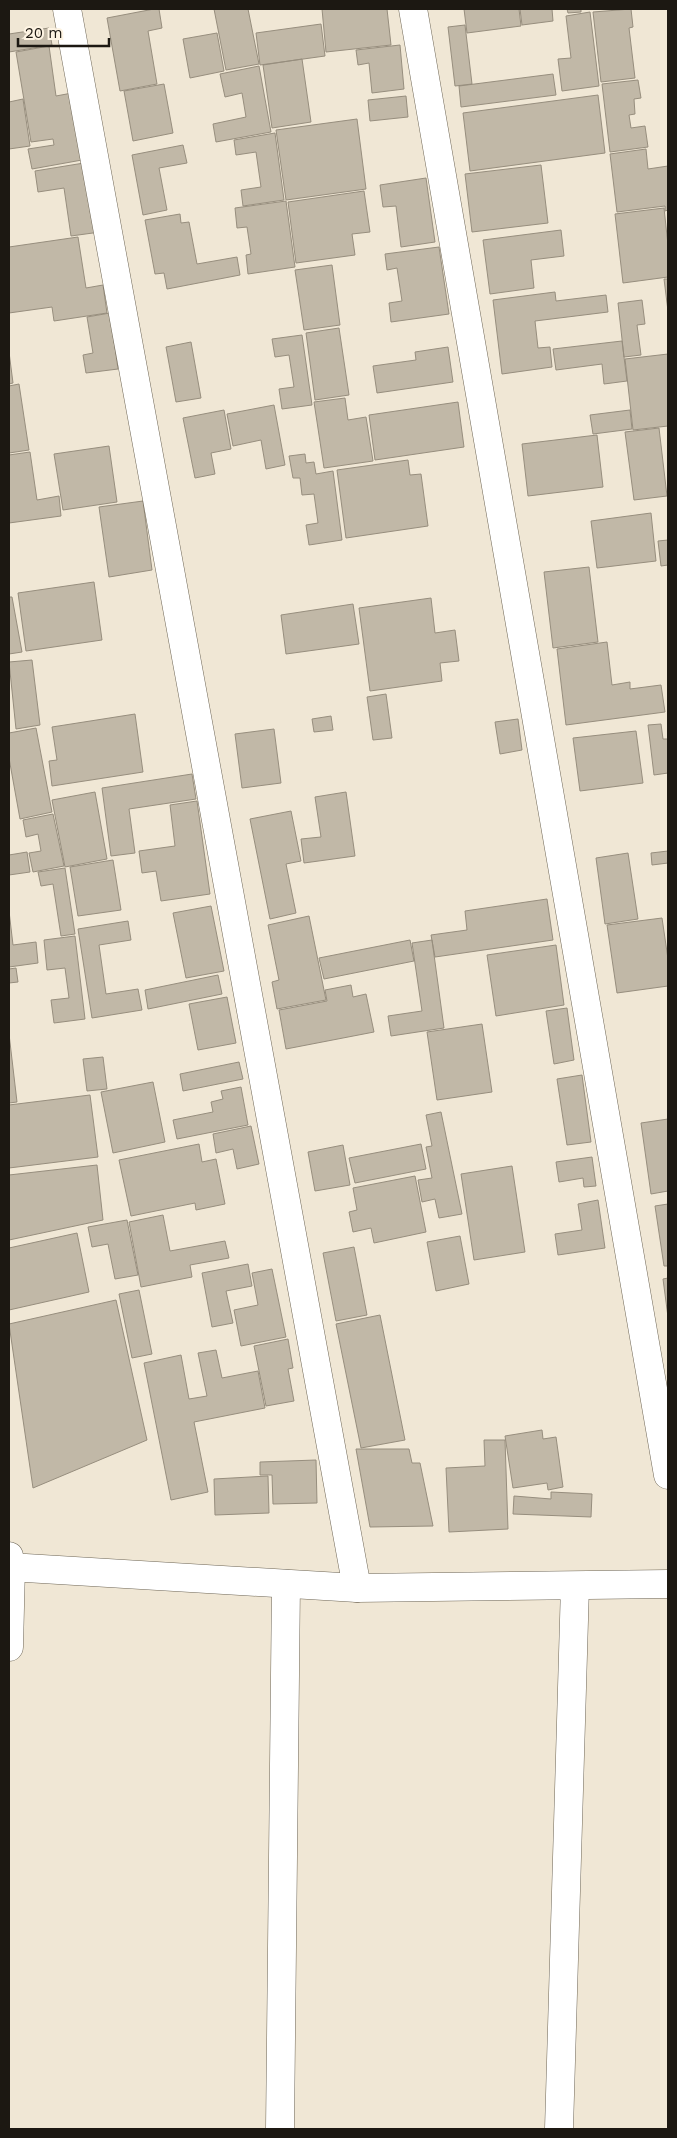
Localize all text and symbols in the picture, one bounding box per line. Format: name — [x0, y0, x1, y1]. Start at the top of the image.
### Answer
scale bar — [18, 15, 109, 47]
text: 20 m — [25, 24, 63, 42]

